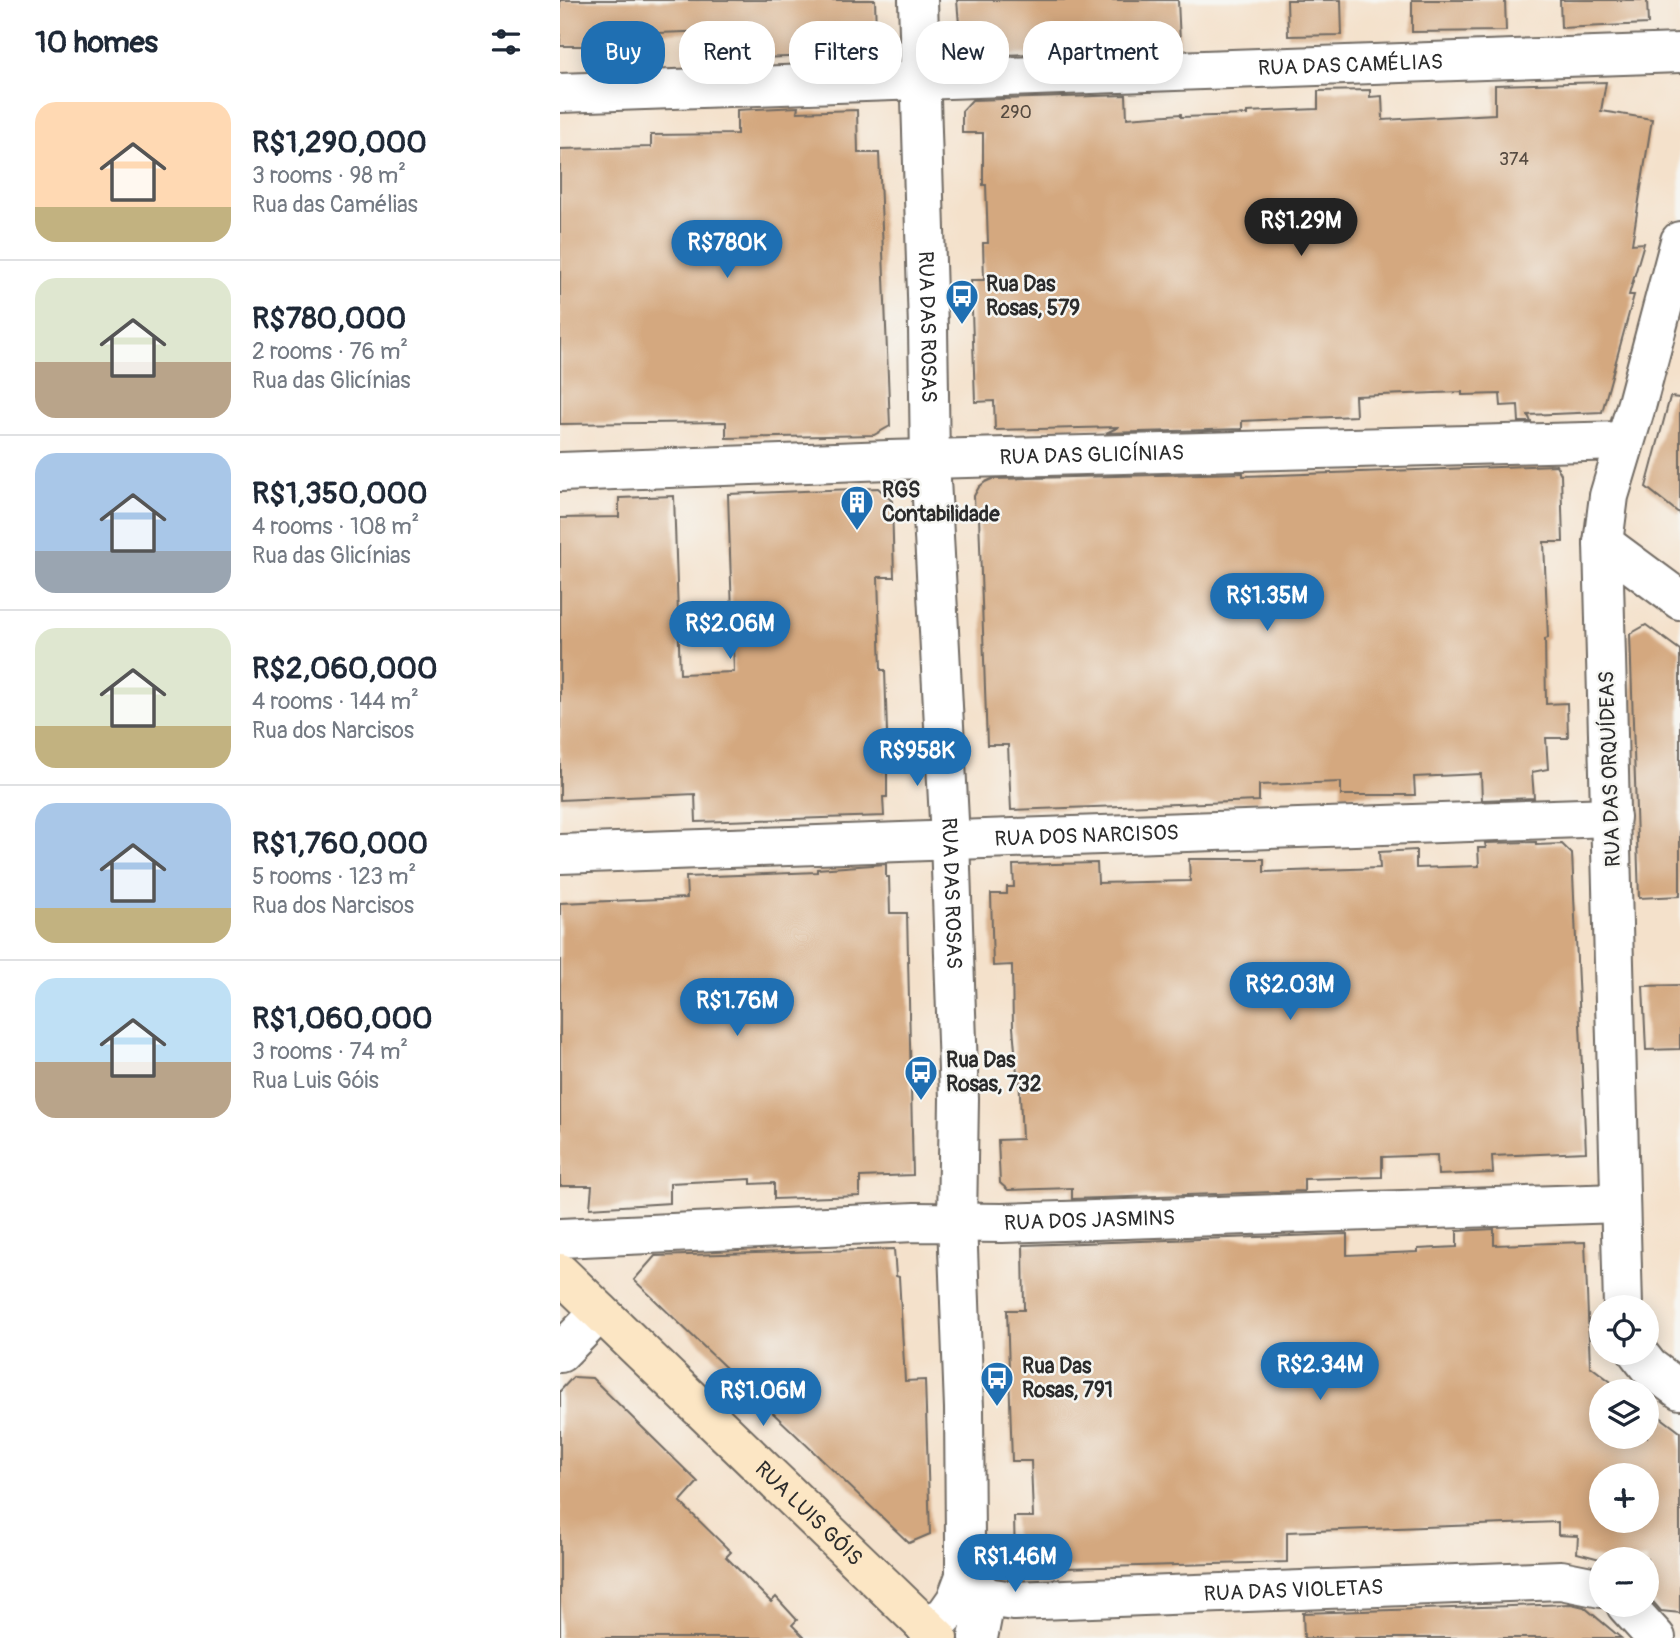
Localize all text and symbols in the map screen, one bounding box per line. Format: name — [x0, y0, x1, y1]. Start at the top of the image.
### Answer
chip: Buy — [581, 21, 665, 84]
chip: Rent — [679, 21, 775, 84]
chip: Filters — [789, 21, 902, 84]
chip: New — [916, 21, 1009, 84]
chip: Apartment — [1023, 21, 1183, 84]
icon: filters — [487, 23, 525, 61]
text: 10 homes — [35, 24, 158, 61]
street label: RUA DAS CAMÉLIAS — [1258, 48, 1443, 82]
house number: 290 — [1000, 101, 1032, 124]
text: R$1,290,000 — [252, 124, 427, 161]
icon: home — [91, 130, 175, 214]
house number: 374 — [1499, 148, 1530, 171]
text: 3 rooms · 98 m² — [252, 161, 406, 190]
text: Rua das Camélias — [252, 190, 418, 219]
pin: R$1.29M — [1236, 198, 1366, 258]
text: R$1.29M — [1260, 206, 1342, 235]
pin: R$780K — [670, 220, 784, 280]
text: R$780K — [687, 228, 767, 257]
street label: RUA DAS ROSAS — [912, 251, 943, 403]
place label: Rua Das Rosas, 579 — [986, 271, 1080, 322]
bus stop icon: Rua Das Rosas, 579 — [943, 277, 981, 326]
text: R$780,000 — [252, 300, 406, 337]
icon: home — [91, 306, 175, 390]
text: 2 rooms · 76 m² — [252, 337, 408, 366]
text: Rua das Glicínias — [252, 366, 411, 395]
street label: RUA DAS GLICÍNIAS — [999, 439, 1184, 471]
text: R$1,350,000 — [252, 475, 428, 512]
place label: RGS Contabilidade — [882, 477, 1000, 528]
icon: home — [91, 481, 175, 565]
building icon: RGS Contabilidade — [838, 483, 876, 532]
text: 4 rooms · 108 m² — [252, 512, 419, 541]
text: Rua das Glicínias — [252, 541, 411, 570]
pin: R$1.35M — [1202, 574, 1332, 633]
text: R$1.35M — [1226, 581, 1308, 610]
pin: R$2.06M — [665, 602, 795, 661]
text: R$2.06M — [685, 609, 775, 638]
text: R$2,060,000 — [252, 650, 438, 687]
icon: home — [91, 656, 175, 740]
street label: RUA DAS ORQUÍDEAS — [1593, 671, 1627, 867]
text: 4 rooms · 144 m² — [252, 687, 419, 716]
text: Rua dos Narcisos — [252, 716, 414, 745]
pin: R$958K — [860, 728, 974, 788]
text: R$958K — [879, 736, 955, 765]
street label: RUA DAS ROSAS — [935, 817, 968, 969]
street label: RUA DOS NARCISOS — [994, 819, 1179, 852]
text: R$1,760,000 — [252, 825, 428, 862]
icon: home — [91, 831, 175, 915]
text: 5 rooms · 123 m² — [252, 862, 416, 891]
text: Rua dos Narcisos — [252, 891, 414, 920]
pin: R$2.03M — [1225, 962, 1355, 1022]
text: R$2.03M — [1246, 970, 1334, 999]
pin: R$1.76M — [672, 978, 802, 1038]
text: R$1.76M — [696, 986, 778, 1015]
text: R$1,060,000 — [252, 1000, 433, 1037]
icon: home — [91, 1006, 175, 1090]
text: 3 rooms · 74 m² — [252, 1037, 408, 1066]
place label: Rua Das Rosas, 732 — [946, 1047, 1042, 1098]
bus stop icon: Rua Das Rosas, 732 — [902, 1053, 940, 1102]
text: Rua Luis Góis — [252, 1066, 379, 1095]
street label: RUA DOS JASMINS — [1004, 1204, 1176, 1236]
map controls — [1589, 1295, 1659, 1617]
button: locate — [1589, 1295, 1659, 1365]
pin: R$2.34M — [1255, 1342, 1385, 1402]
text: R$2.34M — [1277, 1350, 1363, 1379]
place label: Rua Das Rosas, 791 — [1022, 1353, 1113, 1404]
bus stop icon: Rua Das Rosas, 791 — [978, 1359, 1016, 1408]
pin: R$1.06M — [698, 1368, 828, 1428]
text: R$1.06M — [720, 1376, 806, 1405]
button: layers — [1589, 1379, 1659, 1449]
street label: RUA LUIS GÓIS — [749, 1455, 868, 1571]
button: + — [1589, 1463, 1659, 1533]
pin: R$1.46M — [950, 1534, 1080, 1594]
text: R$1.46M — [973, 1542, 1057, 1571]
button: − — [1589, 1547, 1659, 1617]
street label: RUA DAS VIOLETAS — [1203, 1573, 1384, 1607]

